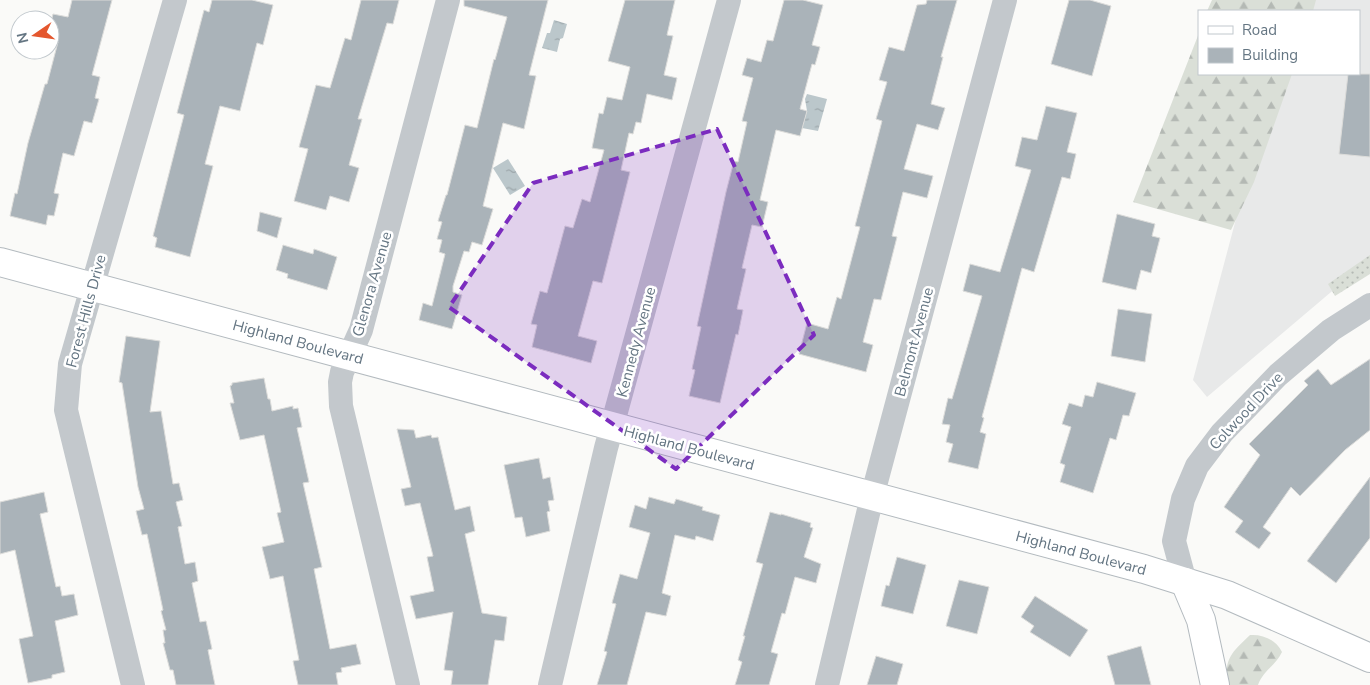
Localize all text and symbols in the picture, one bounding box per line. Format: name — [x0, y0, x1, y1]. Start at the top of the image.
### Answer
north arrow — [10, 10, 60, 60]
legend — [1198, 10, 1360, 75]
text: Road — [1242, 20, 1277, 40]
text: N — [12, 31, 33, 45]
text: Building — [1242, 45, 1298, 65]
street label: Glenora Avenue — [347, 229, 397, 339]
street label: Forest Hills Drive — [61, 252, 111, 370]
street label: Kennedy Avenue — [612, 285, 660, 399]
street label: Belmont Avenue — [890, 285, 938, 399]
street label: Highland Boulevard — [230, 315, 366, 369]
street label: Colwood Drive — [1205, 368, 1287, 454]
street label: Highland Boulevard — [621, 421, 757, 475]
street label: Highland Boulevard — [1013, 526, 1149, 580]

